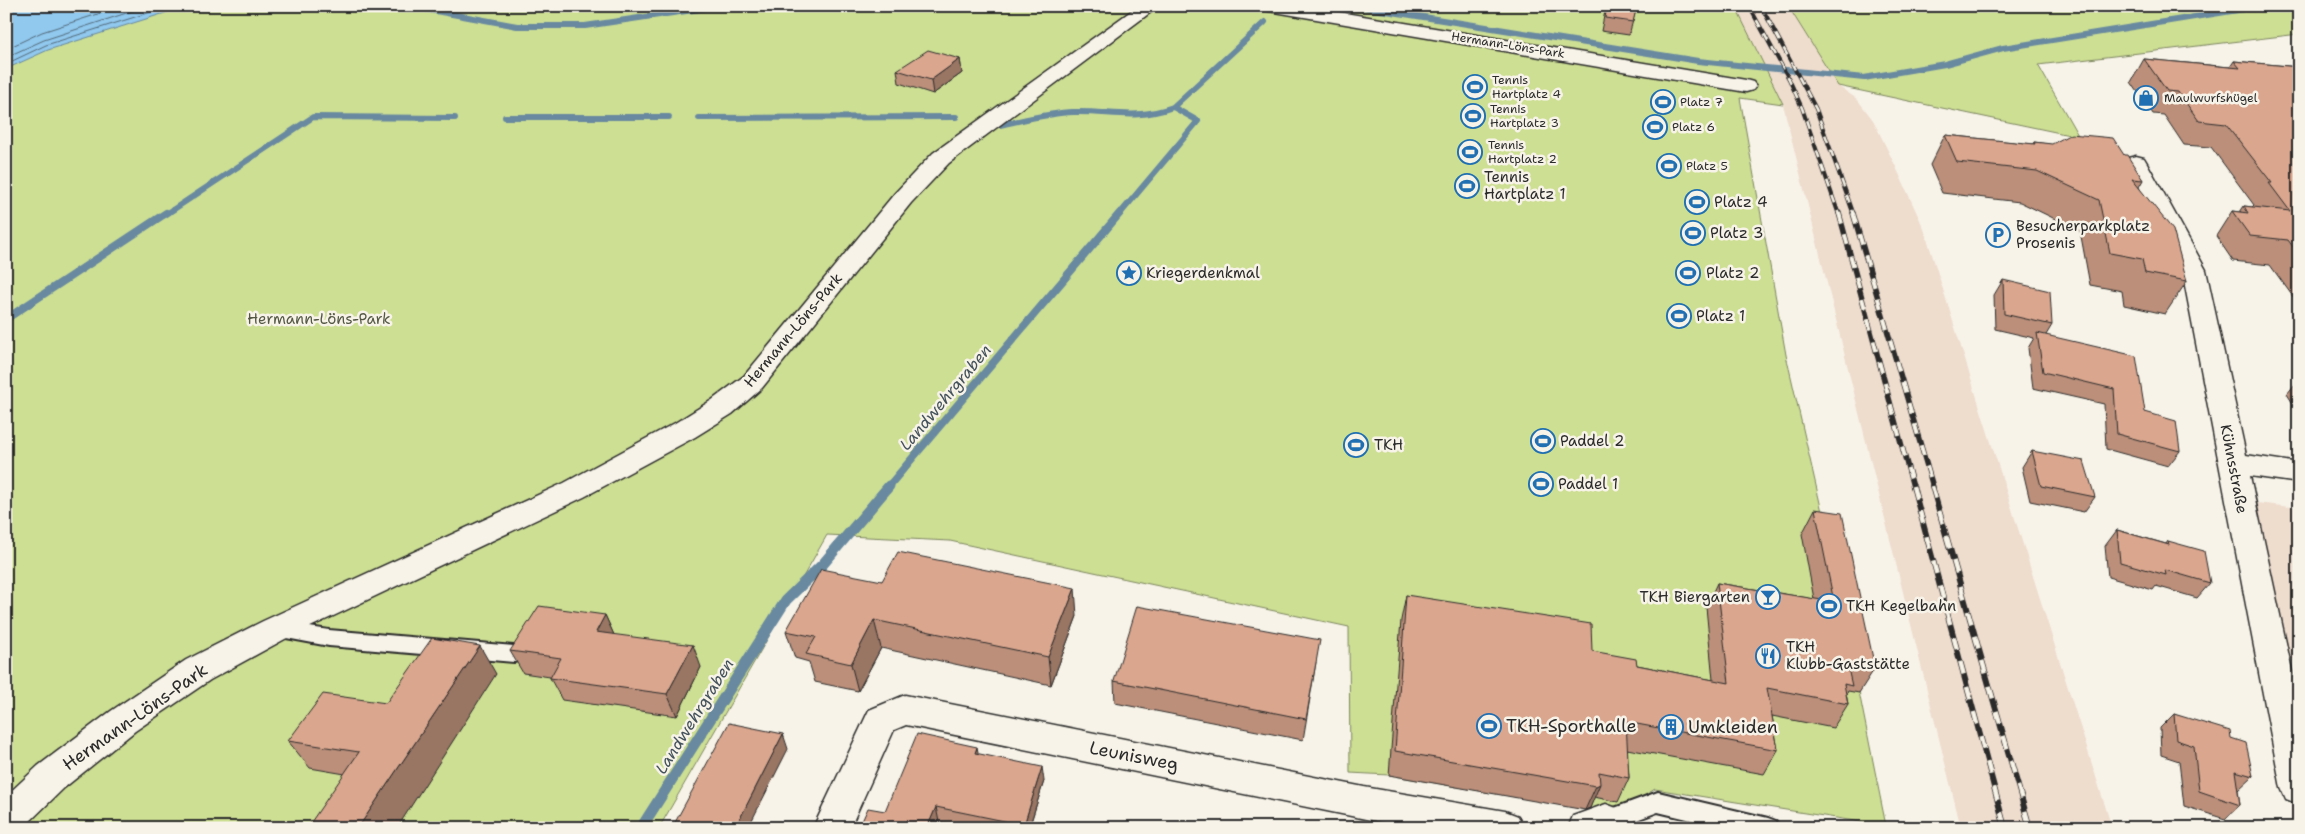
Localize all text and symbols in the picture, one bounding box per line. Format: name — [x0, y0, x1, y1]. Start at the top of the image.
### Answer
street label: Hermann-Löns-Park — [1450, 28, 1566, 62]
place label: Tennis Hartplatz 4 — [1492, 72, 1561, 102]
sports icon: Tennis Hartplatz 4 — [1462, 74, 1488, 100]
shop icon: Maulwurfshügel — [2133, 85, 2159, 111]
sports icon: Platz 7 — [1650, 89, 1676, 115]
place label: Maulwurfshügel — [2164, 90, 2258, 106]
place label: Platz 7 — [1680, 94, 1723, 110]
place label: Tennis Hartplatz 3 — [1490, 101, 1559, 131]
sports icon: Tennis Hartplatz 3 — [1460, 103, 1486, 129]
sports icon: Platz 6 — [1642, 114, 1668, 140]
place label: Platz 6 — [1672, 119, 1715, 135]
place label: Tennis Hartplatz 2 — [1488, 137, 1557, 167]
sports icon: Tennis Hartplatz 2 — [1457, 139, 1483, 165]
sports icon: Platz 5 — [1656, 153, 1682, 179]
place label: Platz 5 — [1686, 158, 1728, 174]
place label: Tennis Hartplatz 1 — [1484, 167, 1566, 204]
sports icon: Tennis Hartplatz 1 — [1454, 173, 1480, 199]
sports icon: Platz 4 — [1684, 189, 1710, 215]
place label: Platz 4 — [1714, 192, 1767, 212]
place label: Besucherparkplatz Prosenis — [2016, 216, 2150, 253]
sports icon: Platz 3 — [1680, 220, 1706, 246]
parking icon: Besucherparkplatz Prosenis — [1985, 222, 2011, 248]
place label: Platz 3 — [1710, 223, 1763, 243]
place icon: Kriegerdenkmal — [1116, 260, 1142, 286]
sports icon: Platz 2 — [1675, 260, 1701, 286]
place label: Kriegerdenkmal — [1146, 263, 1260, 283]
place label: Platz 2 — [1706, 263, 1759, 283]
street label: Hermann-Löns-Park — [739, 269, 847, 391]
sports icon: Platz 1 — [1666, 303, 1692, 329]
place label: Platz 1 — [1696, 306, 1745, 326]
park label: Hermann-Löns-Park — [247, 309, 391, 329]
water label: Landwehrgraben — [895, 340, 996, 455]
street label: Kühnsstraße — [2216, 423, 2252, 515]
sports icon: Paddel 2 — [1530, 428, 1556, 454]
place label: Paddel 2 — [1560, 431, 1624, 451]
sports icon: TKH — [1343, 432, 1369, 458]
place label: TKH — [1374, 435, 1403, 455]
sports icon: Paddel 1 — [1528, 471, 1554, 497]
place label: Paddel 1 — [1558, 474, 1618, 494]
bar icon: TKH Biergarten — [1755, 584, 1781, 610]
place label: TKH Biergarten — [1640, 587, 1750, 607]
sports icon: TKH Kegelbahn — [1816, 593, 1842, 619]
place label: TKH Kegelbahn — [1846, 596, 1956, 616]
place label: TKH Klubb-Gaststätte — [1786, 637, 1910, 674]
restaurant icon: TKH Klubb-Gaststätte — [1755, 643, 1781, 669]
water label: Landwehrgraben — [650, 655, 738, 778]
street label: Hermann-Löns-Park — [58, 658, 212, 776]
sports icon: TKH-Sporthalle — [1476, 713, 1502, 739]
place label: TKH-Sporthalle — [1506, 714, 1637, 738]
building icon: Umkleiden — [1658, 714, 1684, 740]
place label: Umkleiden — [1688, 715, 1778, 739]
street label: Leunisweg — [1087, 736, 1181, 776]

